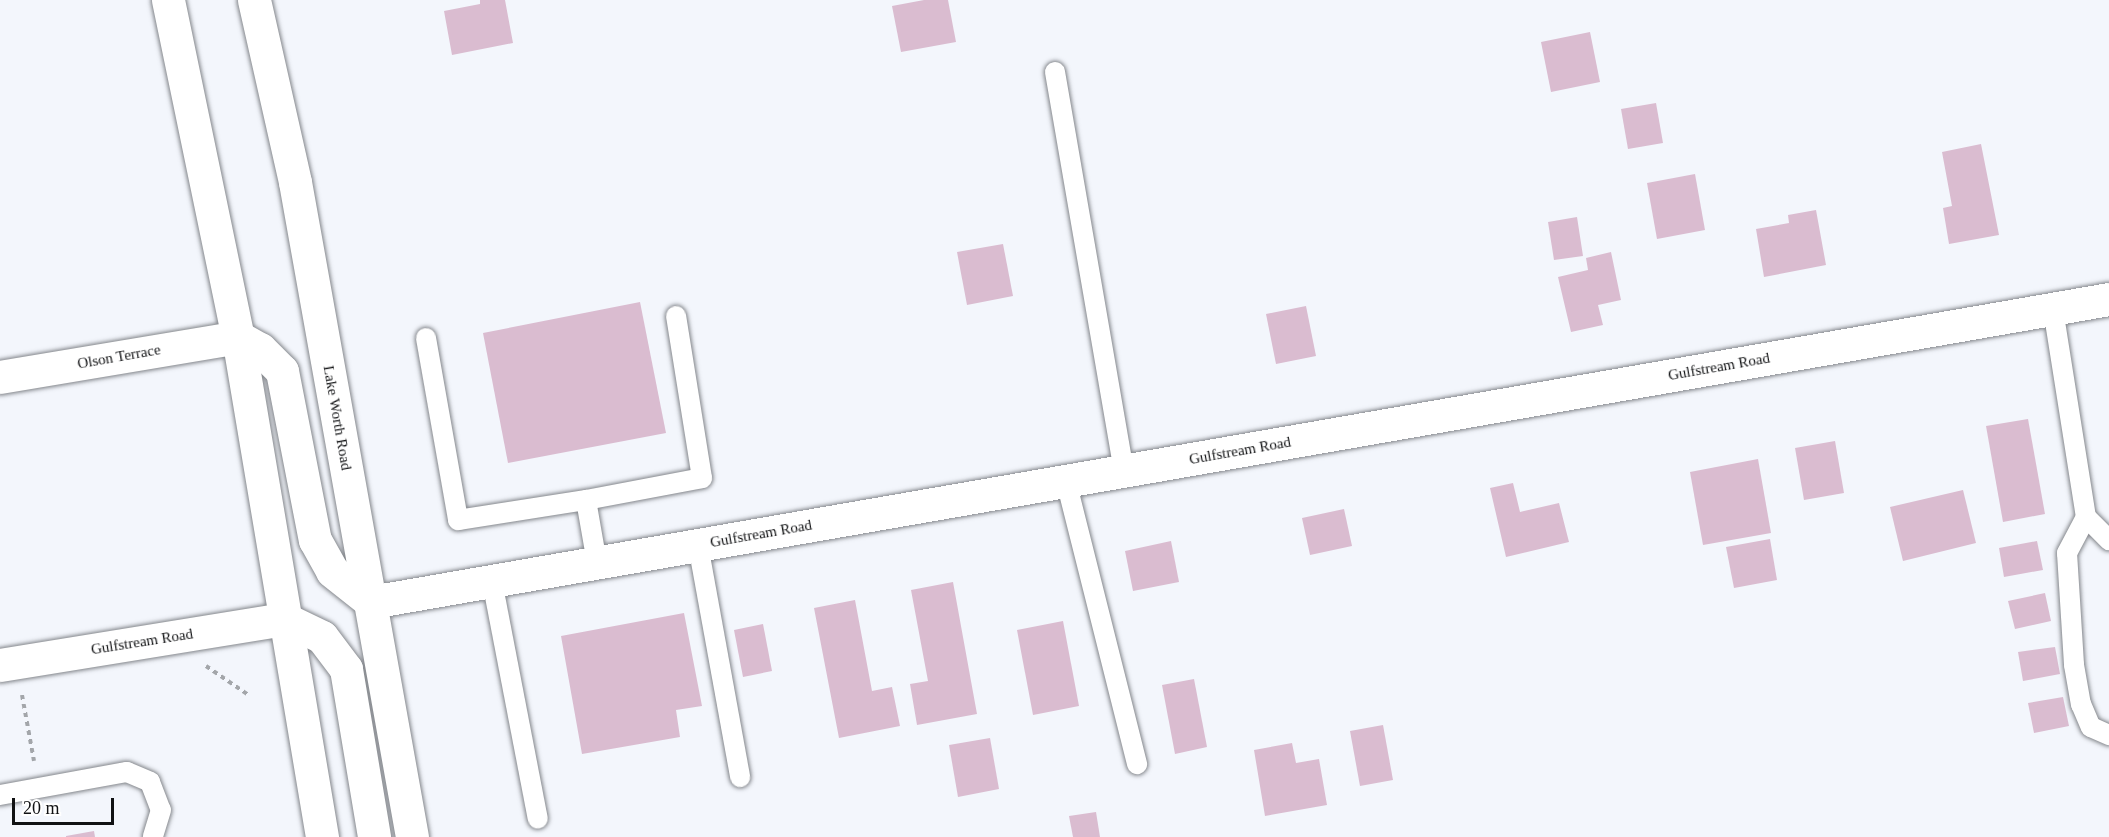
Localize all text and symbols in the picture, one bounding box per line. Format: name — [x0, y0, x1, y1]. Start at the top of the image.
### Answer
street label: Olson Terrace — [76, 341, 162, 373]
street label: Gulfstream Road — [1667, 349, 1771, 385]
street label: Lake Worth Road — [319, 364, 355, 472]
street label: Gulfstream Road — [1188, 433, 1292, 469]
street label: Gulfstream Road — [709, 516, 813, 552]
street label: Gulfstream Road — [90, 625, 194, 659]
scale bar — [15, 786, 117, 824]
text: 20 m — [23, 798, 60, 818]

